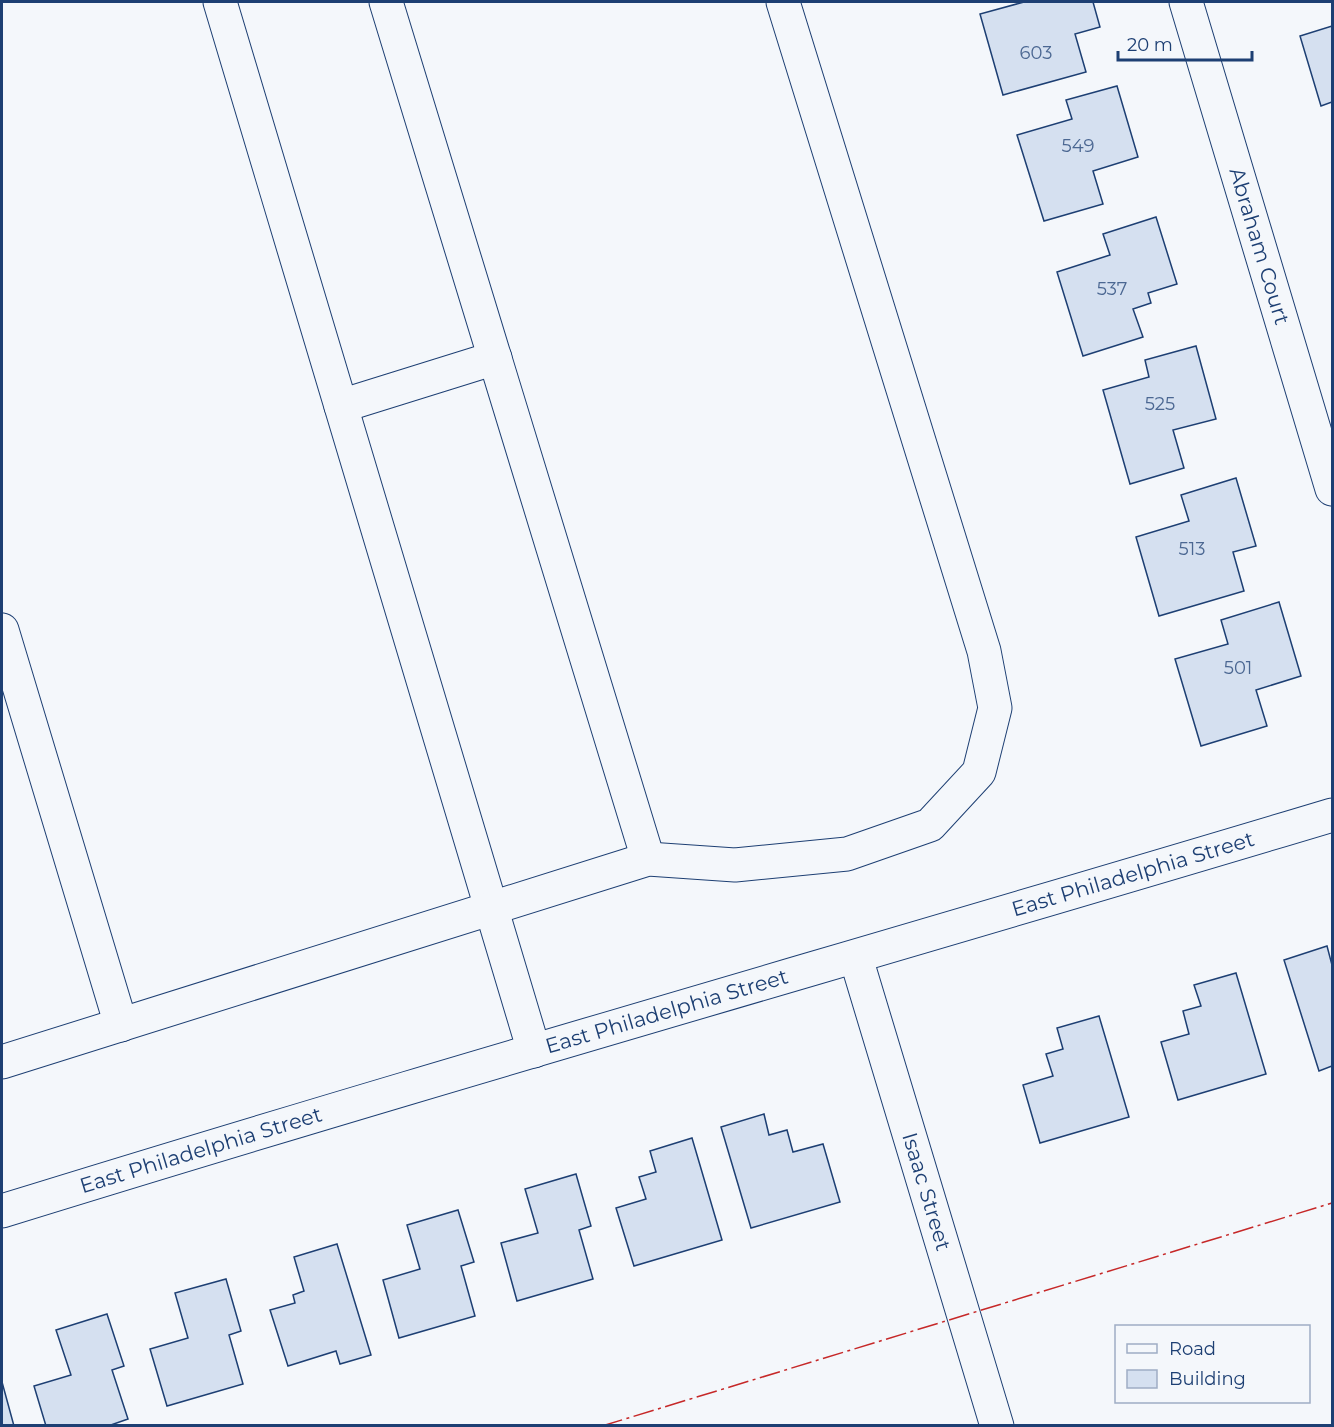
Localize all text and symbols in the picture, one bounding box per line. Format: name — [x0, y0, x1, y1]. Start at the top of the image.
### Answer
scale bar — [1118, 24, 1252, 62]
text: 20 m — [1127, 34, 1173, 56]
house number: 603 — [1020, 42, 1052, 64]
house number: 549 — [1062, 135, 1094, 157]
street label: Abraham Court — [1224, 165, 1295, 328]
house number: 537 — [1097, 278, 1127, 300]
house number: 525 — [1145, 393, 1175, 415]
house number: 513 — [1179, 538, 1205, 560]
house number: 501 — [1224, 657, 1252, 679]
street label: East Philadelphia Street — [1009, 826, 1257, 921]
street label: East Philadelphia Street — [542, 964, 791, 1059]
street label: East Philadelphia Street — [77, 1101, 325, 1198]
street label: Isaac Street — [897, 1129, 956, 1254]
legend — [1115, 1325, 1310, 1403]
text: Road — [1169, 1338, 1216, 1360]
text: Building — [1169, 1368, 1246, 1390]

